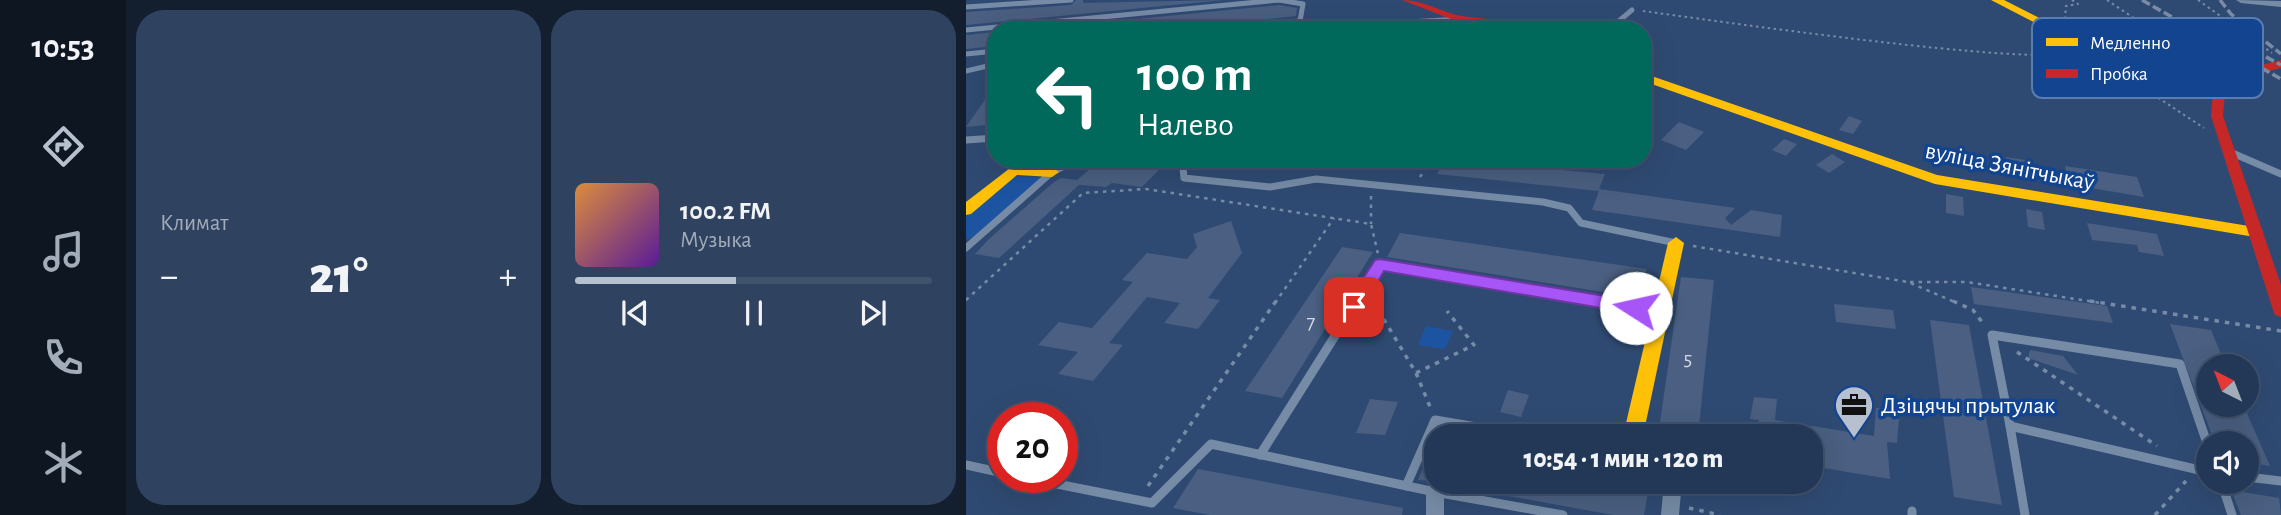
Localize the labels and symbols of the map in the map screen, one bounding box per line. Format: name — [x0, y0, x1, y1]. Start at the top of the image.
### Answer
legend — [2032, 18, 2263, 98]
text: Медленно — [2090, 34, 2170, 53]
text: Пробка — [2090, 65, 2148, 84]
street label: вуліца Зянітчыкаў — [1923, 139, 2097, 195]
position arrow — [1599, 271, 1673, 345]
pin — [1324, 277, 1384, 337]
house number: 7 — [1307, 312, 1316, 333]
house number: 5 — [1684, 348, 1692, 369]
north arrow — [2196, 354, 2259, 416]
office icon: Дзіцячы прытулак — [1833, 384, 1875, 439]
place label: Дзіцячы прытулак — [1881, 394, 2055, 418]
speed limit sign: 20 — [987, 402, 1078, 493]

